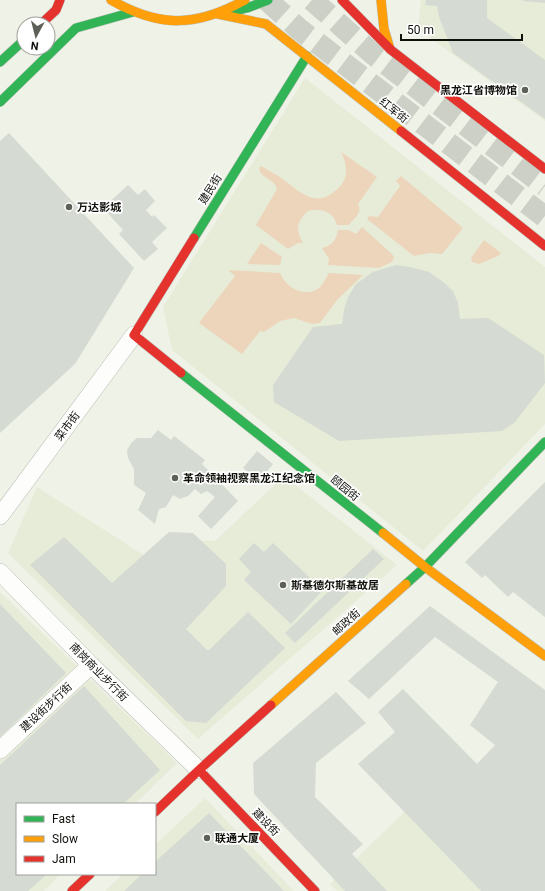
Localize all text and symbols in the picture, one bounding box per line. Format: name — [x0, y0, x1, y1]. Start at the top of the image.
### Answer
north arrow — [16, 16, 56, 56]
scale bar — [401, 16, 522, 42]
text: 50 m — [407, 23, 434, 37]
text: N — [30, 38, 39, 52]
place label: 黑龙江省博物馆 — [440, 84, 517, 97]
marker: 黑龙江省博物馆 — [520, 85, 530, 95]
street label: 红军街 — [377, 95, 411, 126]
street label: 建民街 — [196, 172, 225, 207]
place label: 万达影城 — [77, 201, 122, 214]
marker: 万达影城 — [64, 202, 74, 212]
street label: 菜市街 — [52, 409, 83, 443]
place label: 革命领袖视察黑龙江纪念馆 — [183, 472, 315, 485]
marker: 革命领袖视察黑龙江纪念馆 — [170, 473, 180, 483]
street label: 颐园街 — [328, 473, 362, 504]
place label: 斯基德尔斯基故居 — [291, 579, 379, 592]
marker: 斯基德尔斯基故居 — [278, 580, 288, 590]
street label: 邮政街 — [330, 607, 363, 638]
street label: 南岗商业步行街 — [67, 641, 130, 704]
street label: 建设街步行街 — [18, 680, 75, 735]
legend — [16, 803, 156, 875]
street label: 建设街 — [250, 806, 282, 839]
text: Fast — [52, 812, 75, 826]
text: Slow — [52, 832, 78, 846]
place label: 联通大厦 — [215, 832, 259, 845]
marker: 联通大厦 — [202, 833, 212, 843]
text: Jam — [52, 852, 76, 866]

